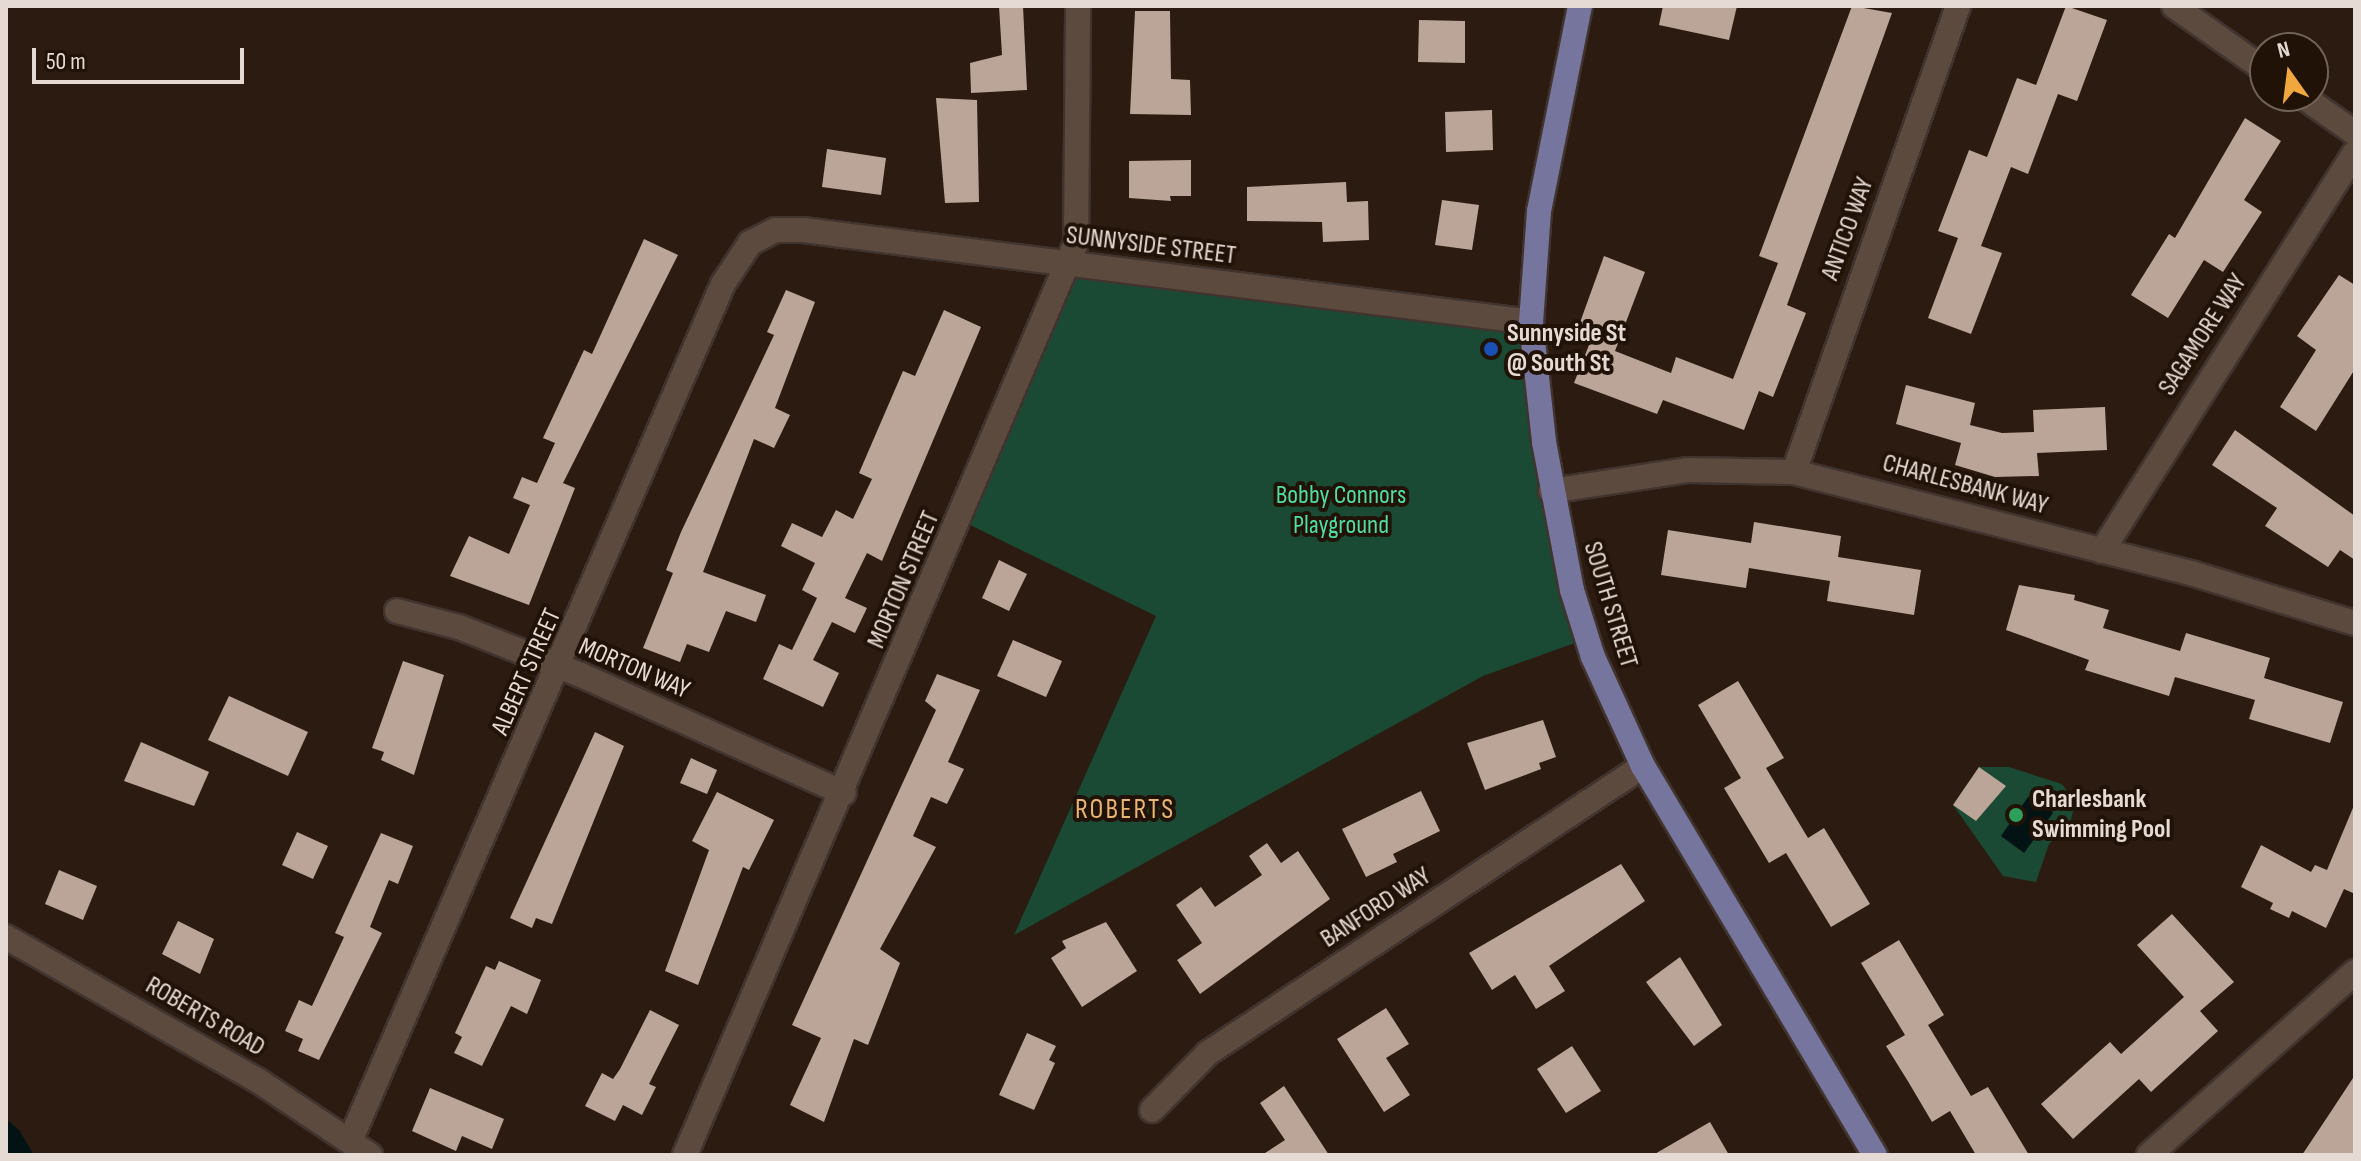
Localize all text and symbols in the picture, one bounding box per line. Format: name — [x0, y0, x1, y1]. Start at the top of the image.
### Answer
scale bar — [36, 32, 248, 82]
north arrow — [2249, 32, 2329, 112]
text: N — [2275, 36, 2293, 65]
text: 50 m — [46, 47, 86, 76]
street label: ANTICO WAY — [1815, 173, 1881, 285]
street label: SUNNYSIDE STREET — [1064, 220, 1238, 272]
street label: SAGAMORE WAY — [2152, 268, 2254, 402]
place label: Sunnyside St @ South St — [1507, 318, 1626, 380]
marker: Sunnyside St @ South St — [1482, 340, 1500, 358]
street label: CHARLESBANK WAY — [1879, 448, 2051, 522]
park label: Bobby Connors Playground — [1276, 480, 1406, 542]
street label: MORTON STREET — [861, 507, 947, 653]
street label: SOUTH STREET — [1576, 538, 1644, 672]
street label: ALBERT STREET — [485, 604, 569, 740]
street label: MORTON WAY — [574, 632, 694, 706]
place label: Charlesbank Swimming Pool — [2032, 784, 2171, 846]
district label: ROBERTS — [1075, 793, 1175, 827]
marker: Charlesbank Swimming Pool — [2007, 806, 2025, 824]
street label: BANFORD WAY — [1315, 861, 1437, 955]
street label: ROBERTS ROAD — [140, 970, 270, 1064]

